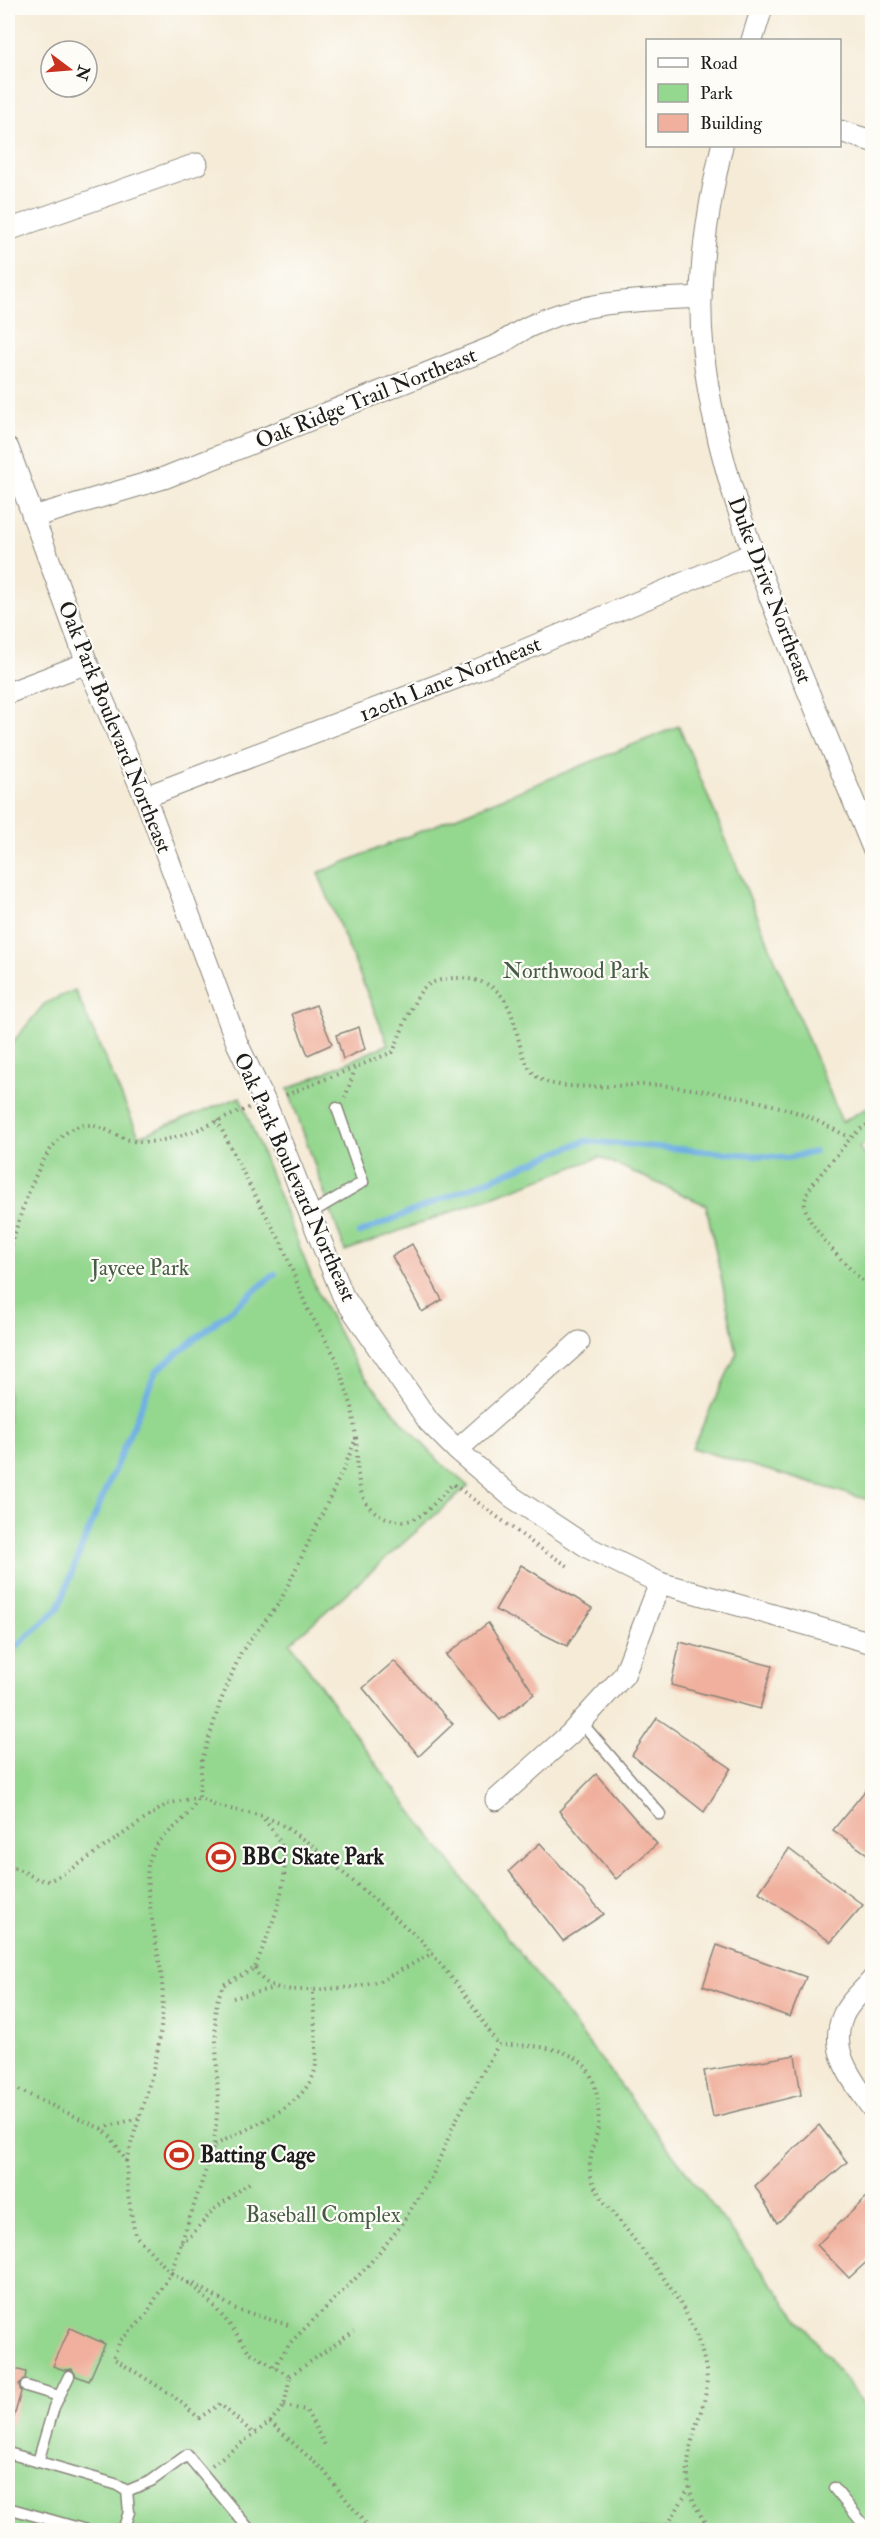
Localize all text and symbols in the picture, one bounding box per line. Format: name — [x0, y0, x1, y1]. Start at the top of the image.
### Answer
north arrow — [39, 39, 99, 99]
legend — [646, 39, 841, 147]
text: Road — [700, 52, 738, 75]
text: N — [71, 62, 94, 83]
text: Park — [700, 82, 733, 105]
text: Building — [700, 112, 763, 135]
street label: Oak Ridge Trail Northeast — [251, 341, 481, 455]
street label: Duke Drive Northeast — [721, 493, 819, 687]
street label: Oak Park Boulevard Northeast — [52, 597, 178, 857]
street label: 120th Lane Northeast — [355, 630, 545, 728]
park label: Northwood Park — [503, 957, 650, 985]
street label: Oak Park Boulevard Northeast — [227, 1048, 363, 1306]
park label: Jaycee Park — [90, 1254, 190, 1282]
sports icon: BBC Skate Park — [205, 1841, 237, 1873]
place label: BBC Skate Park — [242, 1843, 385, 1871]
sports icon: Batting Cage — [163, 2139, 195, 2171]
place label: Batting Cage — [200, 2141, 316, 2170]
park label: Baseball Complex — [245, 2201, 401, 2230]

